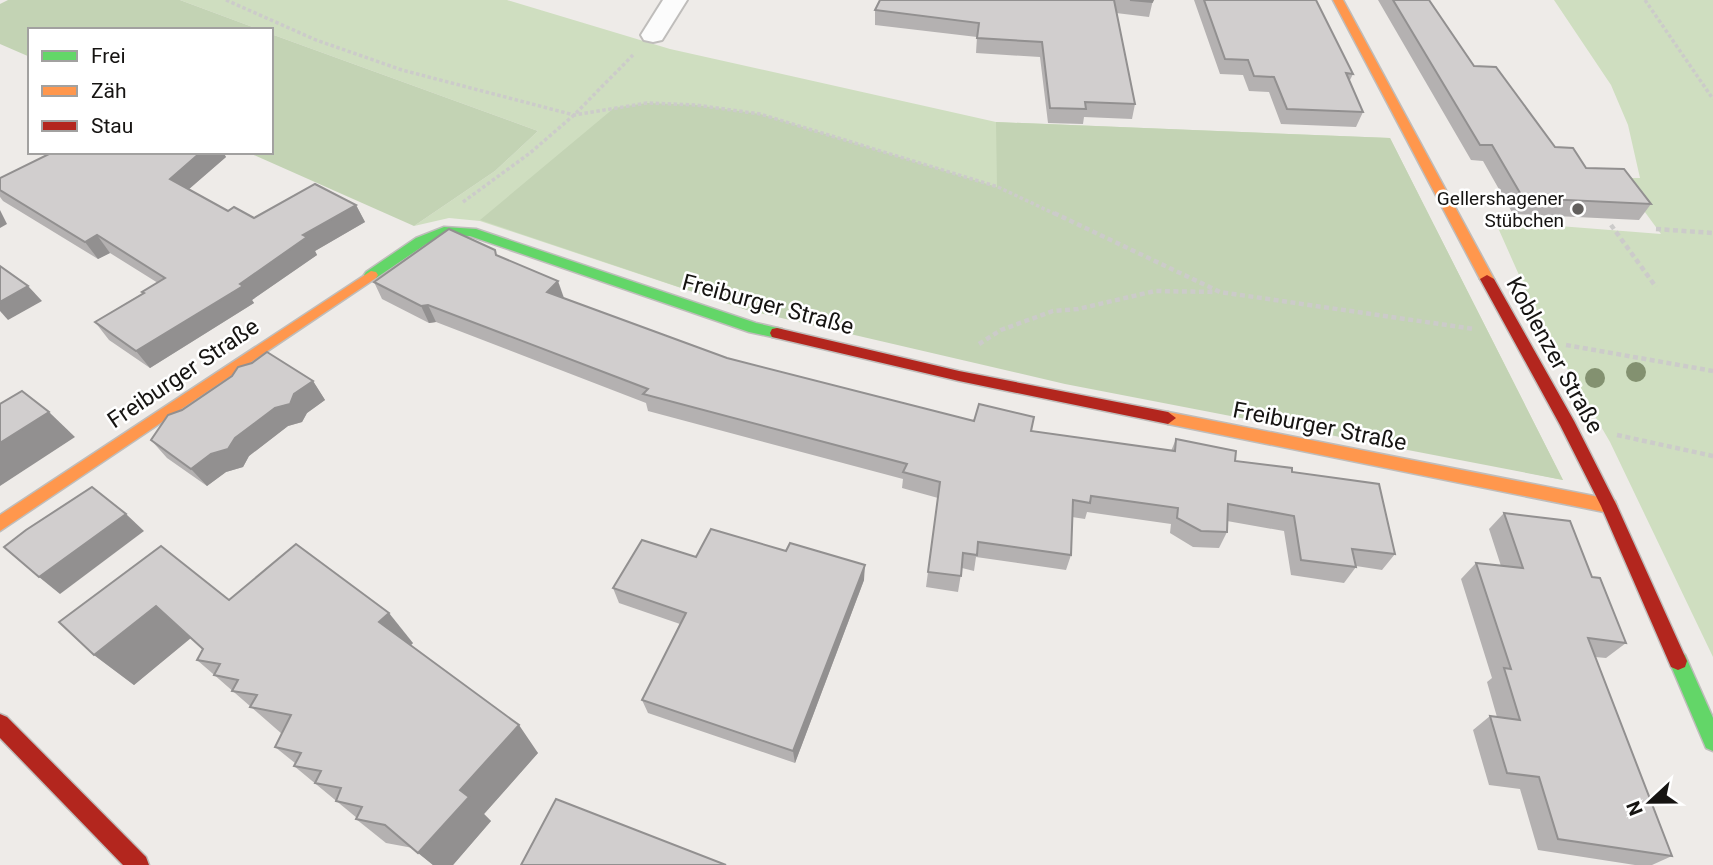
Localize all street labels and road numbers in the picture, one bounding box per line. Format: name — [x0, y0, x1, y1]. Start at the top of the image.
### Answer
street label: Freiburger Straße — [679, 269, 857, 340]
street label: Koblenzer Straße — [1500, 272, 1609, 438]
street label: Freiburger Straße — [103, 313, 264, 434]
street label: Freiburger Straße — [1231, 396, 1409, 457]

